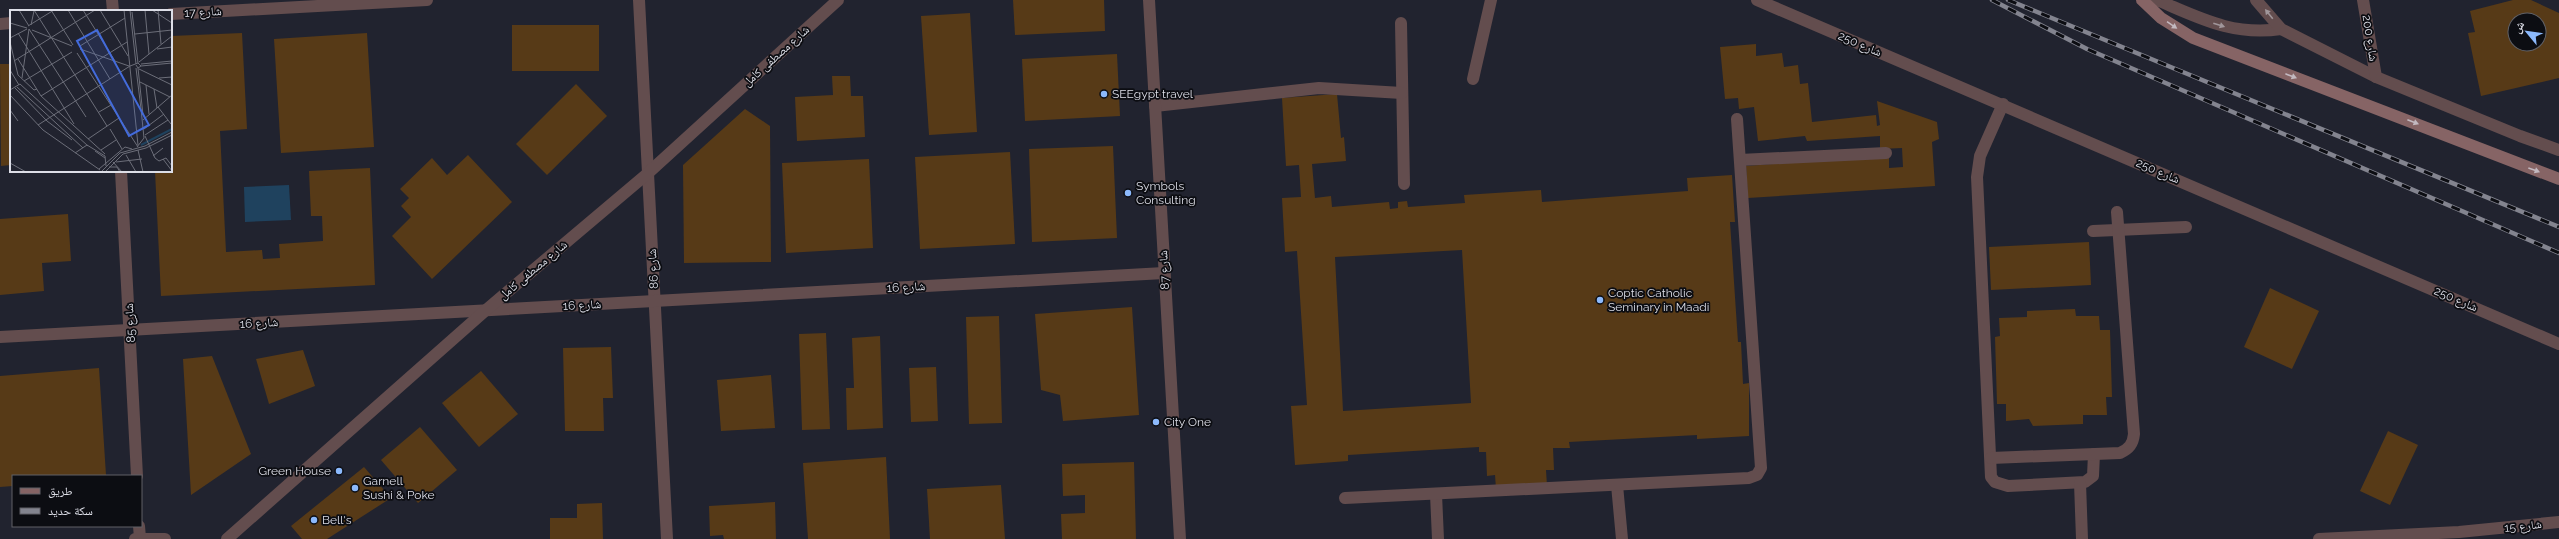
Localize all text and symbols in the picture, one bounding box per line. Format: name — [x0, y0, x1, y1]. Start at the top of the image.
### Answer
street label: شارع 17 — [184, 4, 222, 21]
one-way arrow — [2265, 8, 2274, 19]
inset map — [10, 10, 172, 172]
north arrow — [2507, 12, 2547, 52]
street label: شارع 200 — [2358, 14, 2381, 62]
text: ش — [2510, 19, 2528, 36]
one-way arrow — [2167, 21, 2177, 29]
street label: شارع مصطفى كامل — [740, 22, 813, 90]
one-way arrow — [2213, 22, 2225, 28]
street label: شارع 250 — [1836, 29, 1884, 60]
one-way arrow — [2286, 73, 2298, 79]
place label: SEEgypt travel — [1112, 87, 1194, 101]
marker: SEEgypt travel — [1099, 89, 1109, 99]
one-way arrow — [2407, 120, 2419, 126]
street label: شارع 250 — [2134, 156, 2182, 187]
one-way arrow — [2528, 168, 2540, 174]
place label: Symbols Consulting — [1136, 179, 1196, 207]
marker: Symbols Consulting — [1123, 188, 1133, 198]
street label: شارع مصطفى كامل — [496, 237, 571, 303]
street label: شارع 86 — [645, 248, 662, 289]
street label: شارع 87 — [1156, 250, 1173, 290]
street label: شارع 16 — [887, 279, 926, 296]
street label: شارع 250 — [2432, 284, 2480, 315]
place label: Coptic Catholic Seminary in Maadi — [1608, 286, 1709, 314]
marker: Coptic Catholic Seminary in Maadi — [1595, 295, 1605, 305]
street label: شارع 16 — [563, 297, 602, 314]
street label: شارع 85 — [122, 303, 139, 343]
street label: شارع 16 — [240, 315, 279, 332]
place label: City One — [1164, 415, 1211, 429]
marker: City One — [1151, 417, 1161, 427]
place label: Green House — [258, 464, 331, 478]
marker: Green House — [334, 466, 344, 476]
place label: Garnell Sushi & Poke — [363, 474, 435, 502]
legend — [12, 475, 142, 527]
marker: Garnell Sushi & Poke — [350, 483, 360, 493]
text: طريق — [48, 484, 73, 498]
text: سكة حديد — [48, 504, 93, 518]
place label: Bell's — [322, 513, 352, 527]
marker: Bell's — [309, 515, 319, 525]
street label: شارع 15 — [2504, 517, 2543, 536]

